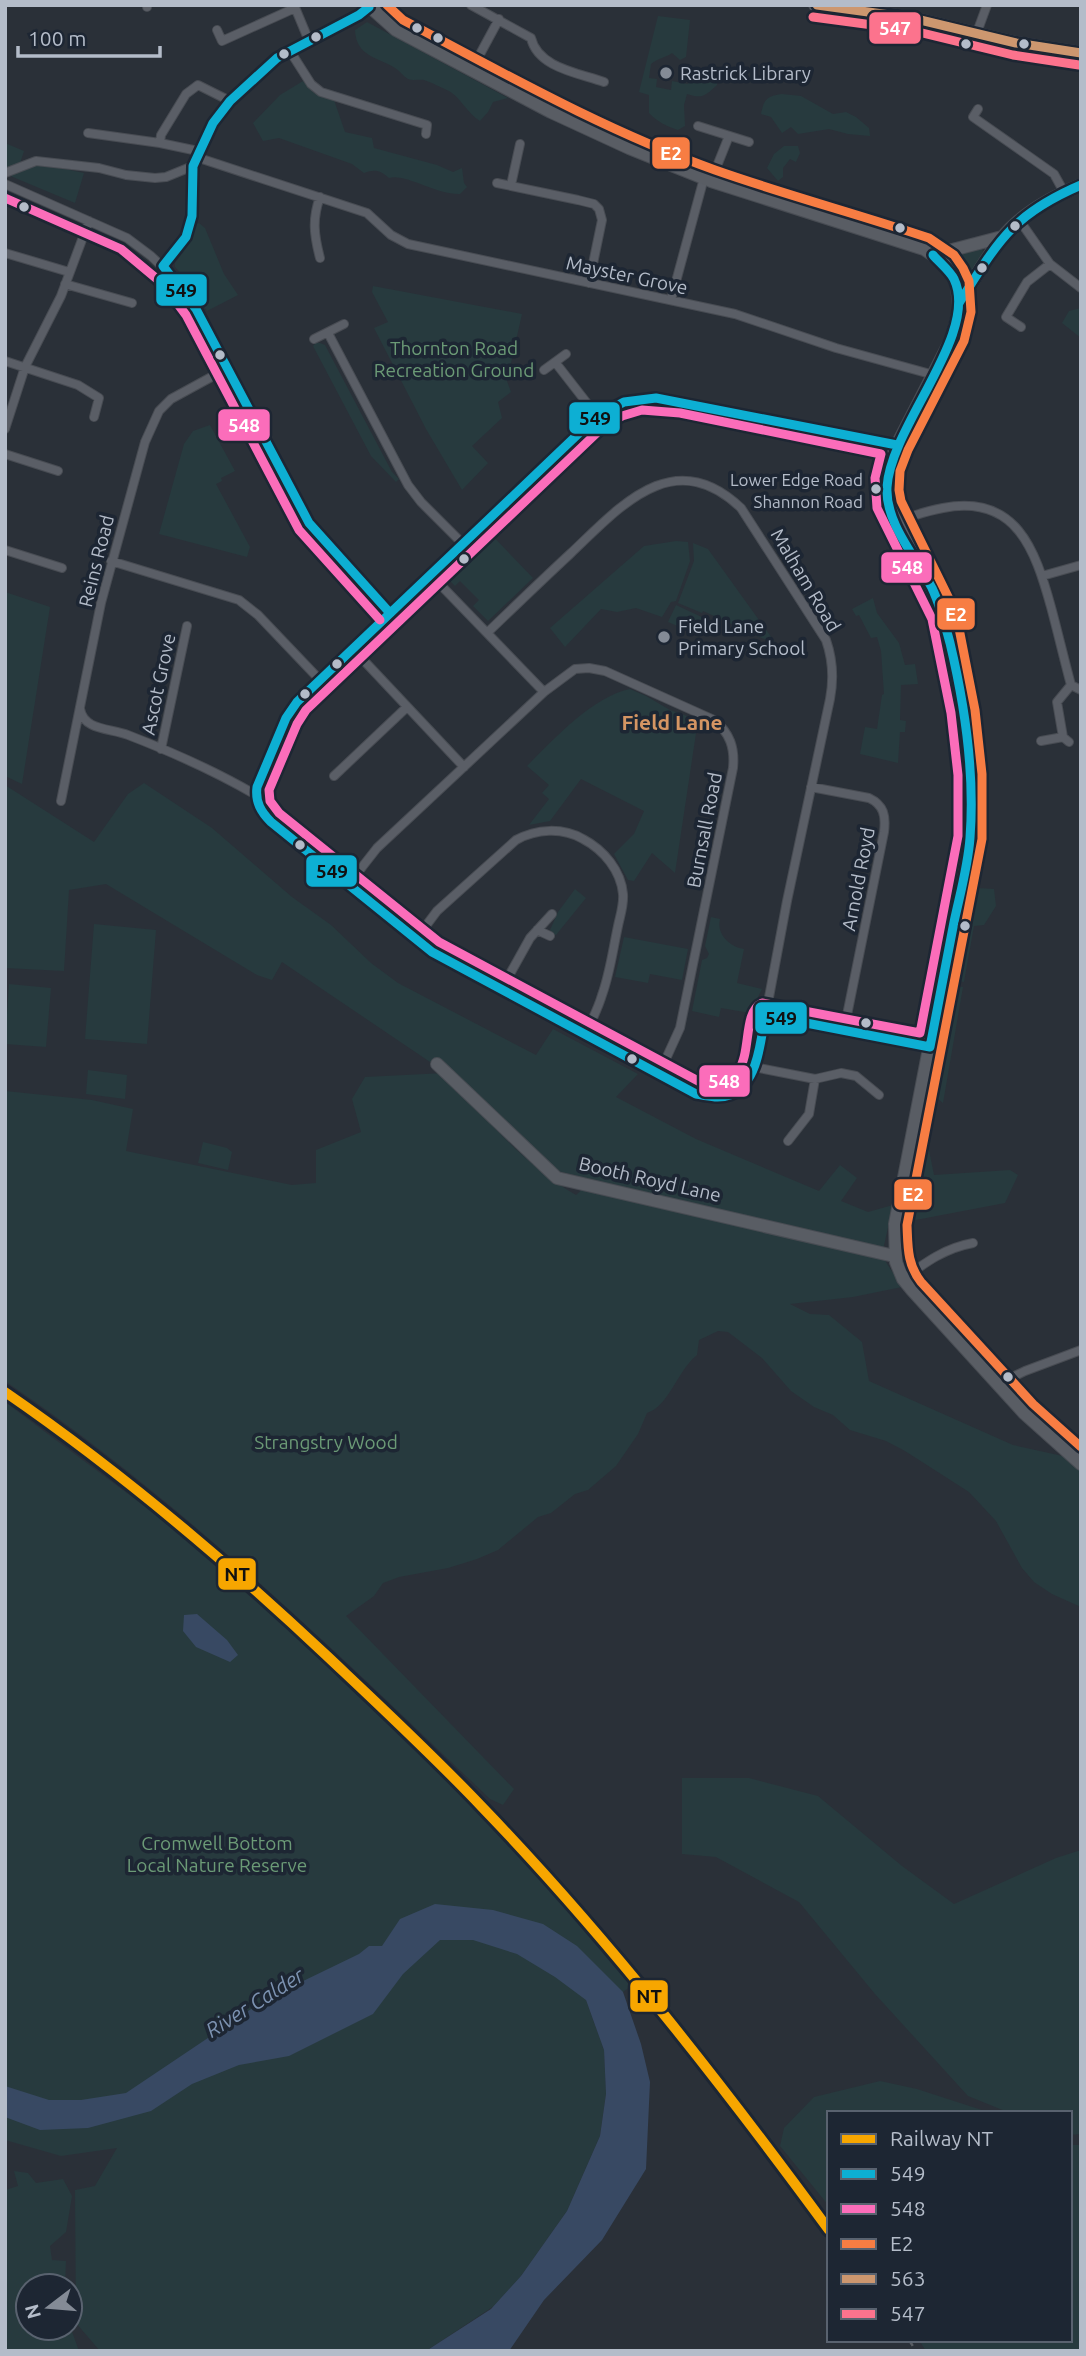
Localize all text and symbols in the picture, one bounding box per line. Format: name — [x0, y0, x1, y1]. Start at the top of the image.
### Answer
line badge: 547 — [868, 11, 922, 45]
scale bar — [18, 14, 159, 58]
text: 547 — [879, 17, 911, 39]
unlabelled marker — [410, 21, 424, 35]
text: 100 m — [28, 26, 86, 50]
unlabelled marker — [309, 30, 323, 44]
unlabelled marker — [431, 31, 445, 45]
unlabelled marker — [959, 37, 973, 51]
unlabelled marker — [1017, 37, 1031, 51]
unlabelled marker — [277, 47, 291, 61]
place label: Rastrick Library — [680, 62, 811, 84]
marker: Rastrick Library — [658, 65, 674, 81]
line badge: E2 — [651, 136, 691, 170]
text: E2 — [660, 142, 682, 164]
unlabelled marker — [17, 200, 31, 214]
unlabelled marker — [1008, 219, 1022, 233]
unlabelled marker — [893, 221, 907, 235]
street label: Mayster Grove — [564, 251, 690, 299]
unlabelled marker — [975, 261, 989, 275]
line badge: 549 — [155, 273, 208, 307]
text: 549 — [165, 279, 197, 301]
park label: Thornton Road Recreation Ground — [374, 337, 534, 381]
unlabelled marker — [213, 348, 227, 362]
line badge: 549 — [568, 401, 621, 435]
text: 549 — [579, 407, 611, 429]
line badge: 548 — [217, 408, 271, 442]
text: 548 — [228, 414, 260, 436]
place label: Lower Edge Road Shannon Road — [730, 470, 863, 511]
marker: Lower Edge Road Shannon Road — [869, 482, 883, 496]
street label: Reins Road — [74, 513, 118, 609]
street label: Malham Road — [767, 524, 845, 636]
line badge: 548 — [880, 551, 933, 584]
unlabelled marker — [457, 552, 471, 566]
text: 548 — [891, 556, 923, 578]
line badge: E2 — [936, 597, 976, 631]
text: E2 — [945, 603, 967, 625]
place label: Field Lane Primary School — [678, 615, 805, 659]
marker: Field Lane Primary School — [656, 629, 672, 645]
street label: Ascot Grove — [137, 631, 179, 737]
unlabelled marker — [330, 657, 344, 671]
unlabelled marker — [298, 687, 312, 701]
district label: Field Lane — [621, 710, 723, 734]
street label: Burnsall Road — [682, 770, 726, 890]
street label: Arnold Royd — [837, 825, 879, 933]
unlabelled marker — [293, 838, 307, 852]
line badge: 549 — [305, 854, 358, 888]
text: 549 — [316, 860, 348, 882]
unlabelled marker — [958, 919, 972, 933]
line badge: 549 — [754, 1001, 808, 1035]
text: 549 — [765, 1007, 797, 1029]
unlabelled marker — [859, 1016, 873, 1030]
unlabelled marker — [625, 1052, 639, 1066]
line badge: 548 — [698, 1064, 751, 1098]
text: 548 — [708, 1070, 740, 1092]
street label: Booth Royd Lane — [577, 1152, 723, 1206]
line badge: E2 — [893, 1178, 933, 1211]
text: E2 — [902, 1183, 924, 1205]
unlabelled marker — [1001, 1370, 1015, 1384]
park label: Strangstry Wood — [254, 1431, 398, 1453]
line badge: NT — [217, 1557, 257, 1591]
text: NT — [224, 1563, 250, 1585]
park label: Cromwell Bottom Local Nature Reserve — [127, 1832, 307, 1876]
water label: River Calder — [201, 1962, 309, 2042]
line badge: NT — [629, 1979, 669, 2013]
text: NT — [636, 1985, 662, 2007]
legend — [827, 2111, 1072, 2342]
text: Railway NT — [890, 2126, 993, 2150]
text: 549 — [890, 2161, 926, 2185]
text: 548 — [890, 2196, 926, 2220]
text: E2 — [890, 2231, 914, 2255]
text: 563 — [890, 2266, 926, 2290]
north arrow — [14, 2272, 84, 2342]
text: 547 — [890, 2301, 926, 2325]
text: N — [20, 2302, 45, 2322]

